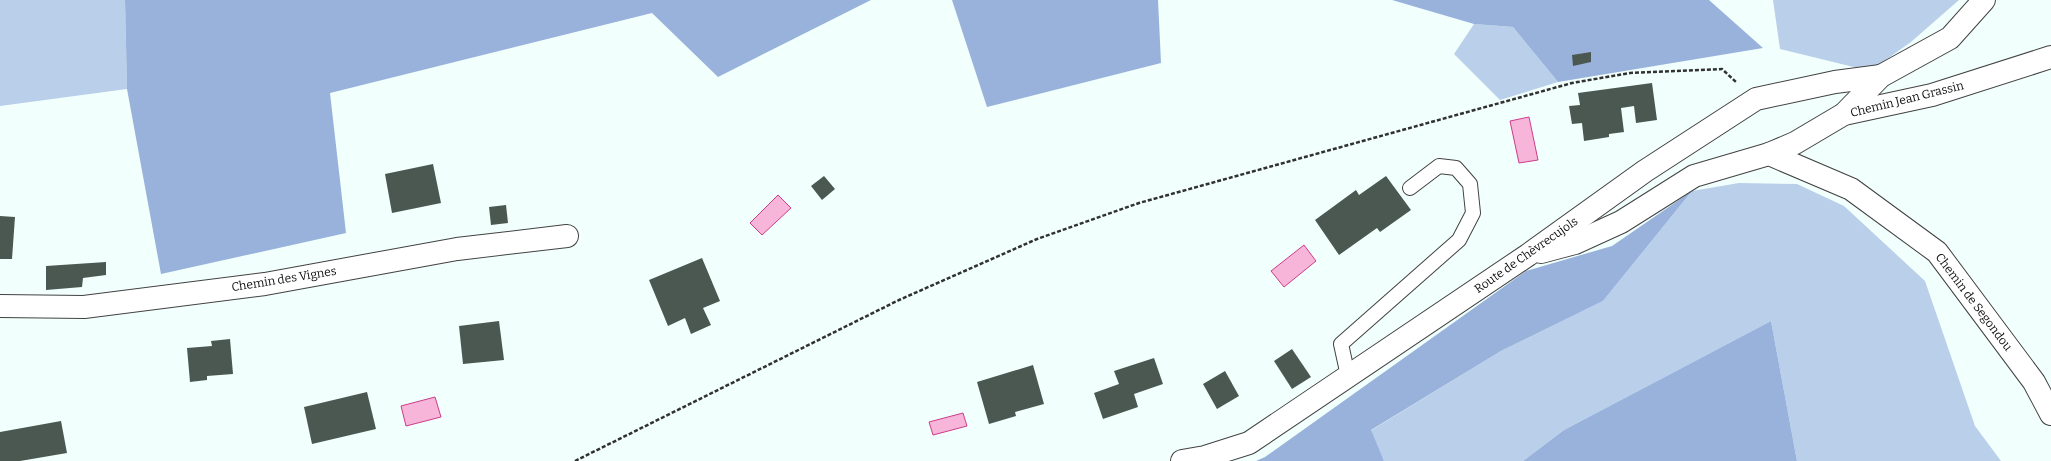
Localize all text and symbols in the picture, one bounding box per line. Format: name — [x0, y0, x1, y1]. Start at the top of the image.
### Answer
street label: Chemin Jean Grassin — [1849, 78, 1966, 120]
street label: Route de Chèvrecujols — [1472, 214, 1581, 296]
street label: Chemin de Segondou — [1933, 250, 2016, 354]
street label: Chemin des Vignes — [231, 264, 338, 294]

